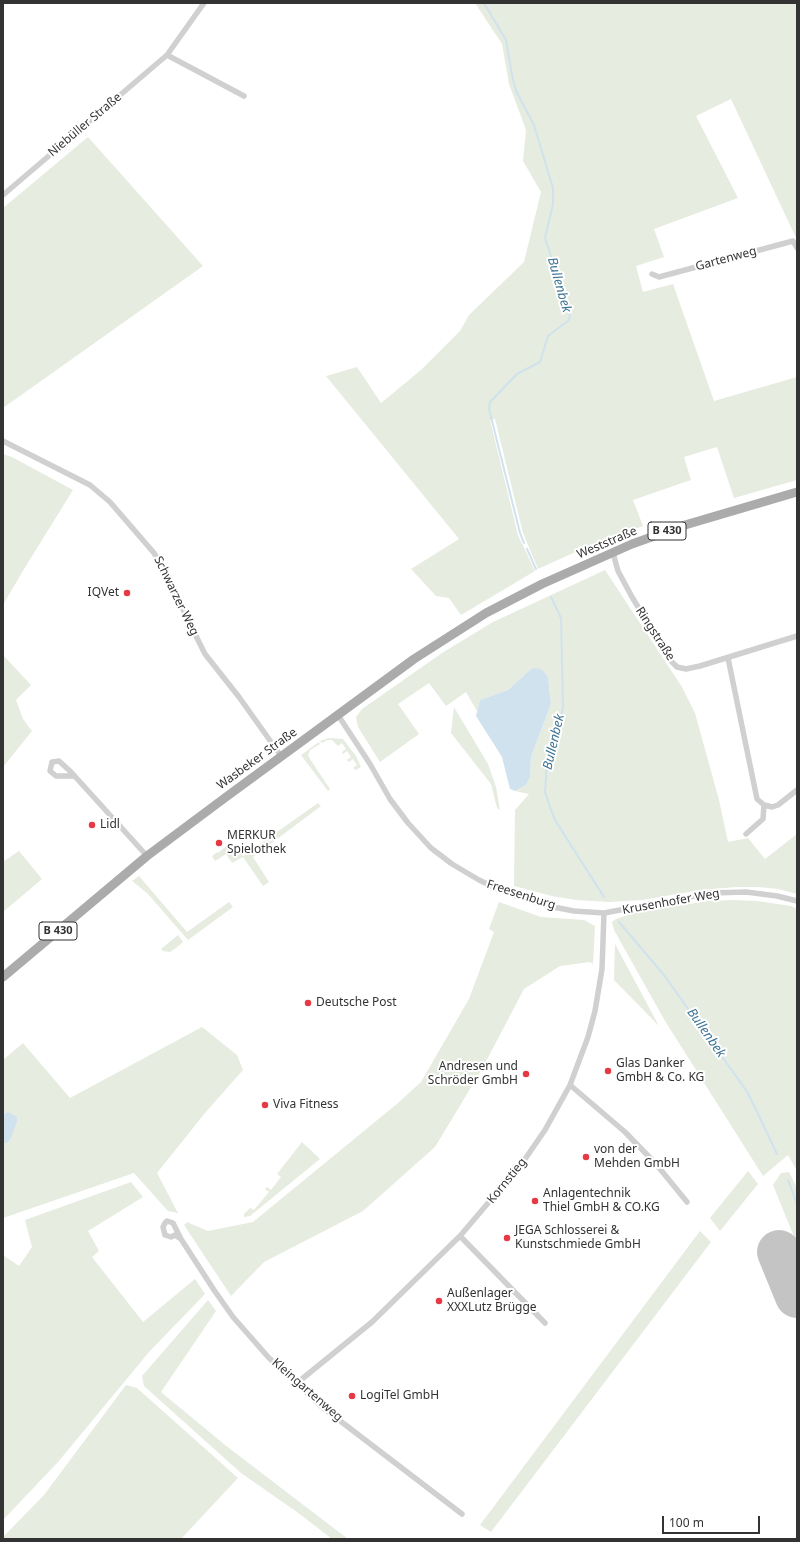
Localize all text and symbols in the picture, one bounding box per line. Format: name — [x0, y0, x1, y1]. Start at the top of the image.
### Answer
street label: Niebüller Straße — [45, 90, 125, 160]
street label: Gartenweg — [694, 244, 758, 274]
water label: Bullenbek — [544, 256, 574, 314]
road number: B 430 — [648, 522, 686, 540]
street label: Weststraße — [575, 524, 639, 562]
street label: Schwarzer Weg — [151, 554, 201, 638]
place label: IQVet — [88, 586, 119, 600]
marker: IQVet — [122, 588, 132, 598]
street label: Ringstraße — [632, 604, 678, 664]
water label: Bullenbek — [540, 713, 568, 771]
street label: Wasbeker Straße — [214, 725, 300, 793]
place label: Lidl — [100, 818, 120, 832]
marker: Lidl — [87, 820, 97, 830]
place label: MERKUR Spielothek — [227, 829, 286, 857]
marker: MERKUR Spielothek — [214, 838, 224, 848]
street label: Freesenburg — [485, 877, 557, 913]
street label: Krusenhofer Weg — [621, 886, 721, 918]
road number: B 430 — [39, 922, 77, 940]
place label: Deutsche Post — [316, 996, 397, 1010]
marker: Deutsche Post — [303, 998, 313, 1008]
water label: Bullenbek — [683, 1005, 729, 1061]
place label: Glas Danker GmbH & Co. KG — [616, 1057, 704, 1085]
place label: Andresen und Schröder GmbH — [428, 1060, 518, 1088]
marker: Glas Danker GmbH & Co. KG — [603, 1066, 613, 1076]
marker: Andresen und Schröder GmbH — [521, 1069, 531, 1079]
place label: Viva Fitness — [273, 1098, 339, 1112]
marker: Viva Fitness — [260, 1100, 270, 1110]
place label: von der Mehden GmbH — [594, 1143, 680, 1171]
marker: von der Mehden GmbH — [581, 1152, 591, 1162]
street label: Kornstieg — [484, 1155, 530, 1207]
place label: Anlagentechnik Thiel GmbH & CO.KG — [543, 1187, 660, 1215]
marker: Anlagentechnik Thiel GmbH & CO.KG — [530, 1196, 540, 1206]
place label: JEGA Schlosserei & Kunstschmiede GmbH — [515, 1224, 641, 1252]
marker: JEGA Schlosserei & Kunstschmiede GmbH — [502, 1233, 512, 1243]
place label: Außenlager XXXLutz Brügge — [447, 1287, 537, 1315]
marker: Außenlager XXXLutz Brügge — [434, 1296, 444, 1306]
street label: Kleingartenweg — [269, 1355, 345, 1425]
place label: LogiTel GmbH — [360, 1389, 439, 1403]
marker: LogiTel GmbH — [347, 1391, 357, 1401]
scale bar — [664, 1508, 762, 1534]
text: 100 m — [669, 1514, 704, 1531]

